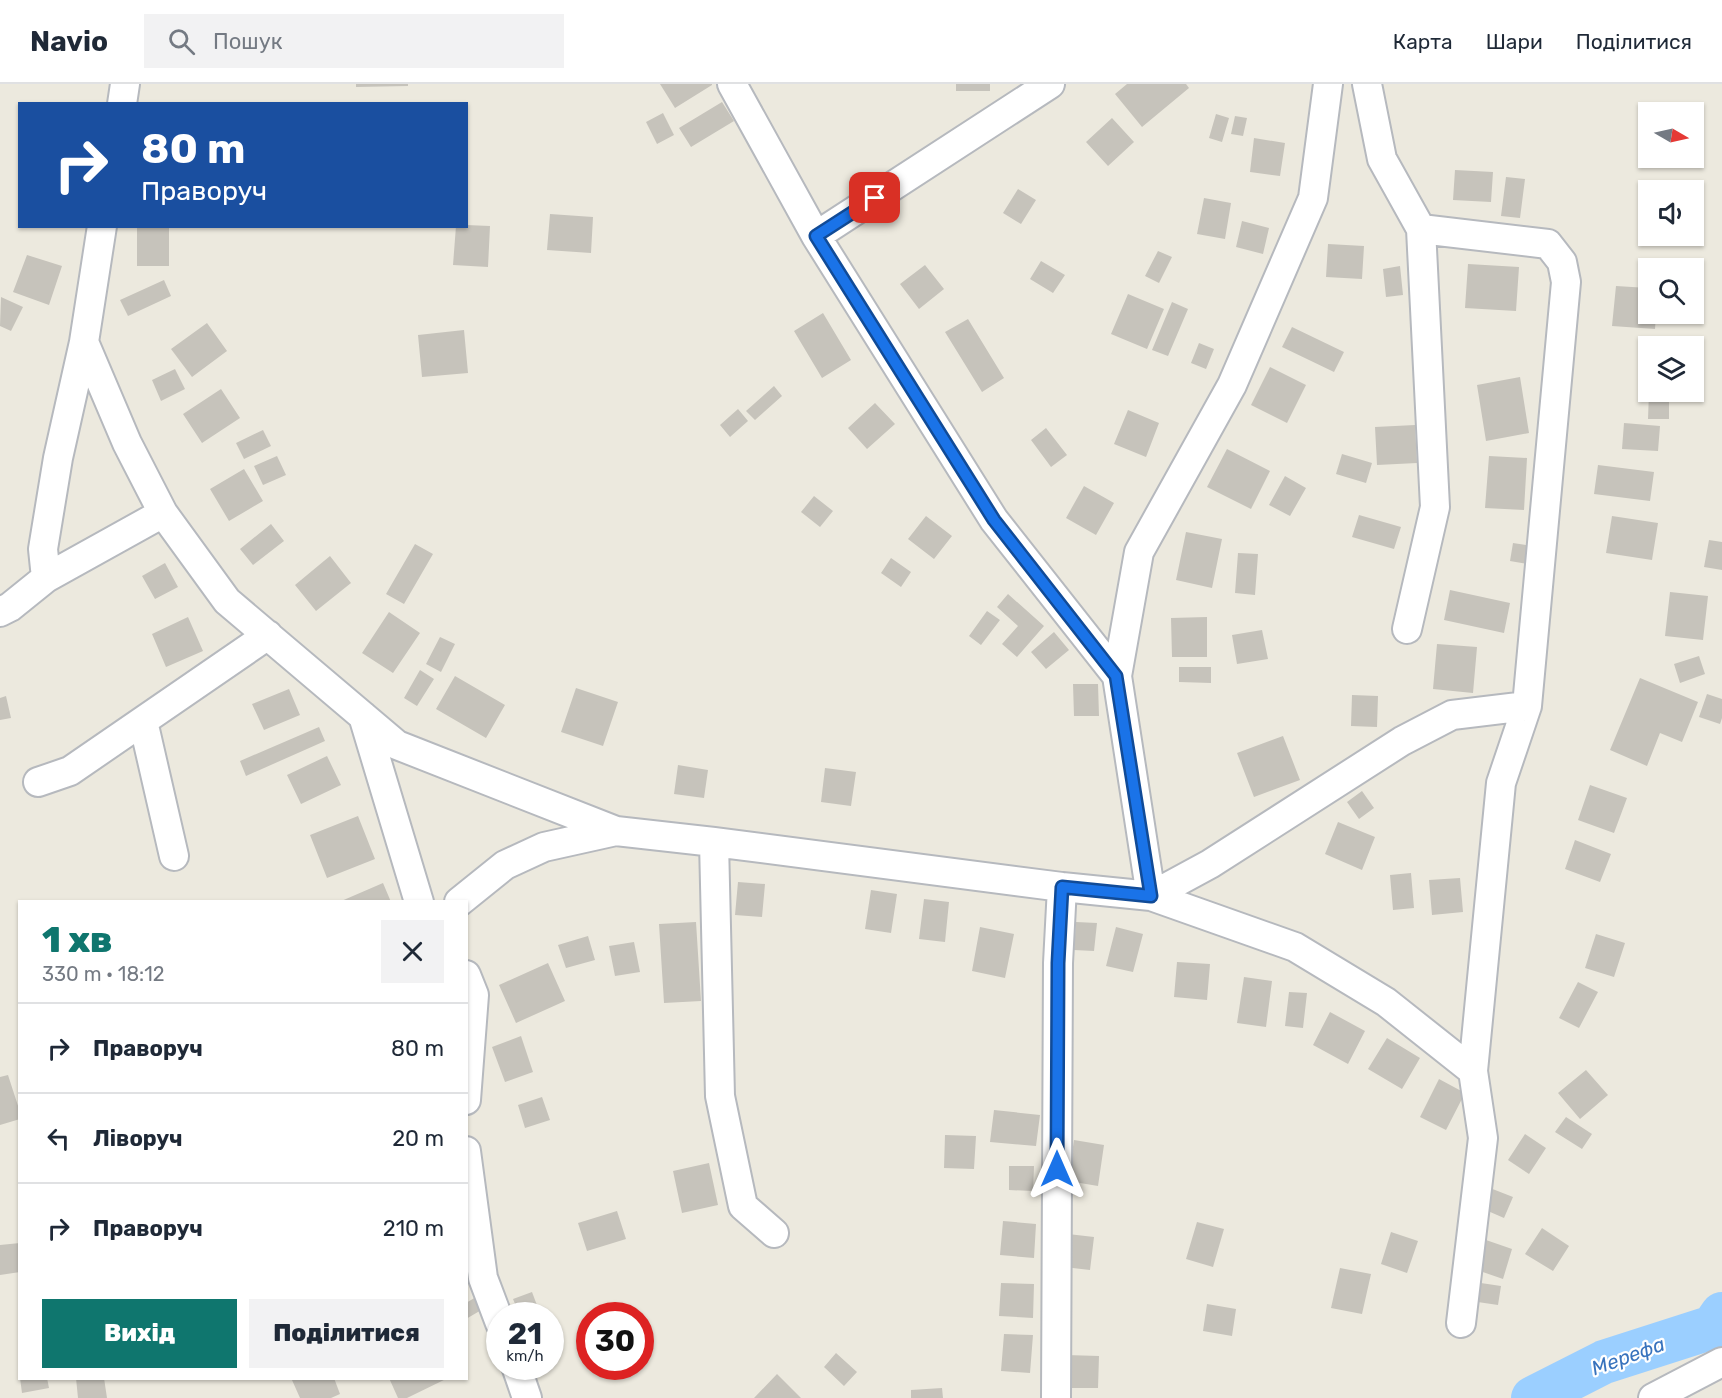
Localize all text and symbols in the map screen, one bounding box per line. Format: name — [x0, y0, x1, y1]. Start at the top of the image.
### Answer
search box — [144, 14, 564, 68]
text: Navio — [30, 25, 108, 58]
icon: search — [165, 25, 198, 58]
text: Пошук — [213, 28, 283, 55]
text: Карта — [1393, 29, 1453, 54]
text: Шари — [1486, 29, 1543, 54]
text: Поділитися — [1576, 29, 1692, 54]
north arrow — [1638, 102, 1704, 168]
map controls — [1638, 102, 1704, 402]
text: 80 m — [141, 124, 245, 174]
icon: right — [42, 126, 120, 204]
pin — [849, 172, 900, 223]
text: Праворуч — [141, 175, 267, 207]
button: sound — [1638, 180, 1704, 246]
icon: arrive — [858, 181, 891, 214]
button: search — [1638, 258, 1704, 324]
button: layers — [1638, 336, 1704, 402]
text: 1 хв — [42, 918, 113, 961]
button: close — [381, 920, 444, 983]
text: 330 m · 18:12 — [42, 962, 165, 986]
icon: right — [42, 1032, 75, 1065]
text: Праворуч — [93, 1035, 203, 1062]
text: 80 m — [391, 1035, 444, 1062]
icon: left — [42, 1122, 75, 1155]
text: Ліворуч — [93, 1125, 183, 1152]
text: 20 m — [392, 1125, 444, 1152]
position arrow — [1025, 1137, 1089, 1201]
icon: right — [42, 1212, 75, 1245]
text: Праворуч — [93, 1215, 203, 1242]
text: 210 m — [383, 1215, 444, 1242]
button: Вихід — [42, 1299, 237, 1368]
button: Поділитися — [249, 1299, 444, 1368]
speed limit sign: 30 — [576, 1302, 654, 1380]
text: 21 — [508, 1316, 542, 1352]
water label: Мерефа — [1588, 1332, 1668, 1380]
text: km/h — [506, 1347, 544, 1365]

